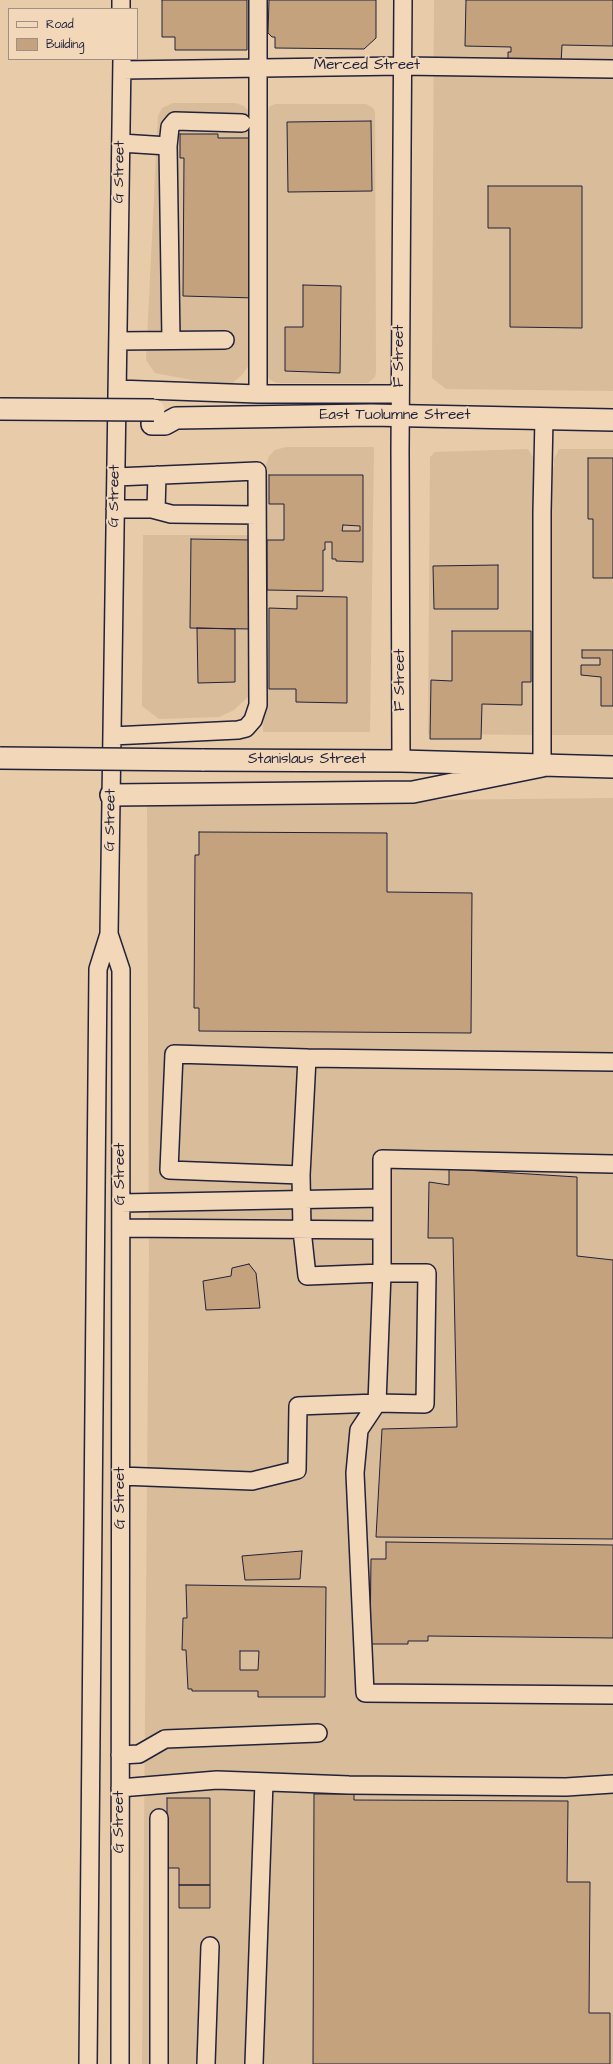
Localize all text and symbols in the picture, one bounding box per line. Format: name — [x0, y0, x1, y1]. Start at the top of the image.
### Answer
legend — [8, 8, 138, 60]
text: Road — [46, 16, 74, 33]
text: Building — [46, 36, 84, 53]
street label: Merced Street — [314, 57, 420, 75]
street label: G Street — [110, 141, 130, 203]
street label: F Street — [391, 325, 409, 387]
street label: East Tuolumne Street — [319, 407, 471, 425]
street label: G Street — [105, 465, 125, 527]
street label: F Street — [392, 649, 410, 711]
street label: Stanislaus Street — [248, 751, 366, 769]
street label: G Street — [101, 789, 121, 851]
street label: G Street — [112, 1143, 130, 1205]
street label: G Street — [112, 1467, 130, 1529]
street label: G Street — [111, 1791, 129, 1853]

